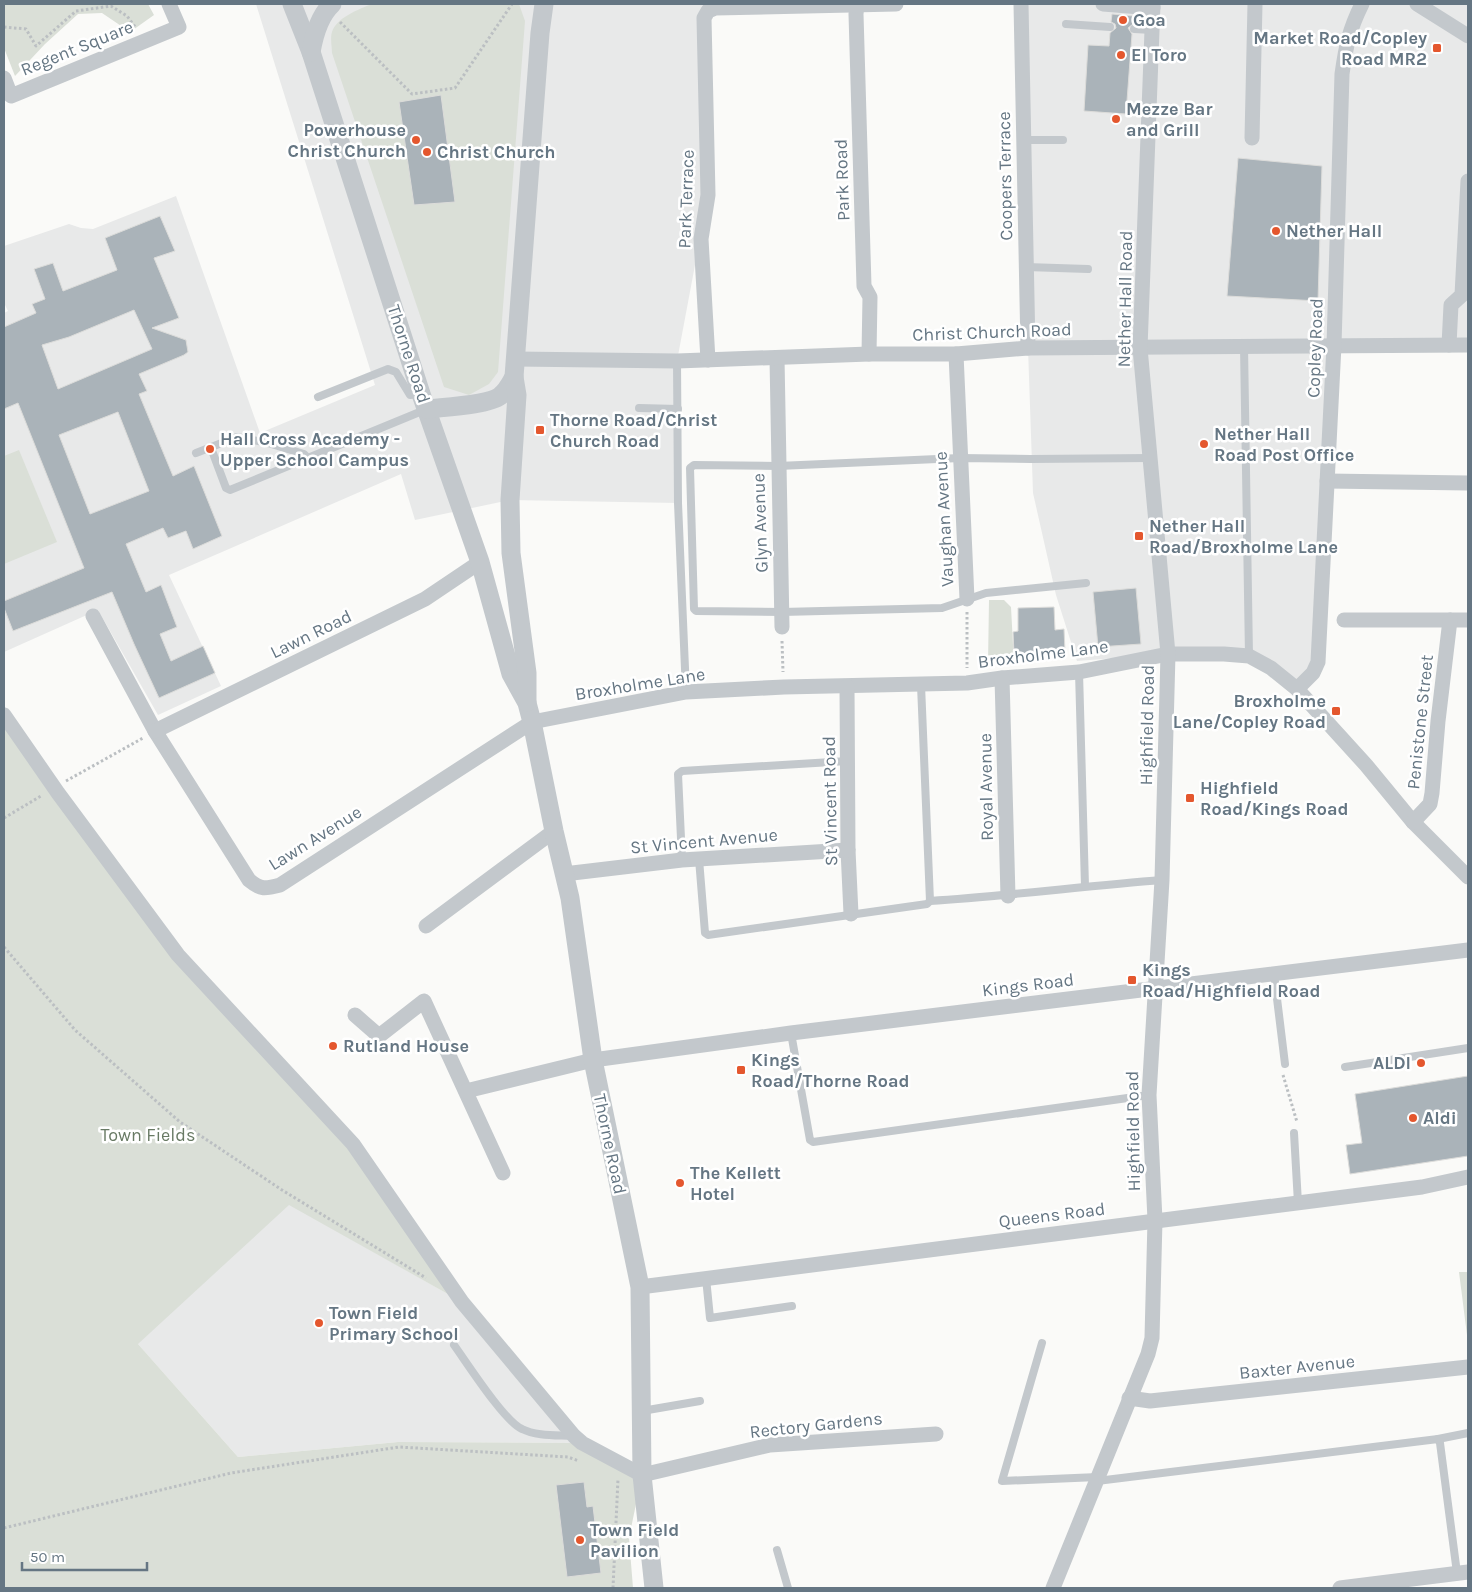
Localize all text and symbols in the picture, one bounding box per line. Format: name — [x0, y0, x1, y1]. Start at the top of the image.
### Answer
place label: Goa — [1133, 9, 1166, 31]
marker: Goa — [1117, 14, 1129, 26]
street label: Regent Square — [17, 15, 137, 81]
place label: Market Road/Copley Road MR2 — [1253, 27, 1427, 70]
marker: Market Road/Copley Road MR2 — [1431, 42, 1443, 54]
place label: El Toro — [1131, 44, 1187, 66]
marker: El Toro — [1115, 49, 1127, 61]
place label: Mezze Bar and Grill — [1126, 98, 1212, 141]
street label: Coopers Terrace — [993, 111, 1017, 241]
marker: Mezze Bar and Grill — [1110, 113, 1122, 125]
place label: Powerhouse Christ Church — [288, 119, 406, 162]
marker: Powerhouse Christ Church — [410, 134, 422, 146]
street label: Park Road — [830, 139, 854, 221]
place label: Christ Church — [437, 141, 555, 163]
marker: Christ Church — [421, 146, 433, 158]
street label: Park Terrace — [673, 149, 699, 249]
place label: Nether Hall — [1286, 220, 1382, 242]
marker: Nether Hall — [1270, 225, 1282, 237]
street label: Nether Hall Road — [1113, 230, 1137, 368]
street label: Copley Road — [1302, 298, 1328, 398]
street label: Thorne Road — [383, 302, 435, 406]
street label: Christ Church Road — [912, 318, 1072, 346]
place label: Thorne Road/Christ Church Road — [550, 409, 717, 452]
place label: Nether Hall Road Post Office — [1214, 423, 1354, 466]
marker: Thorne Road/Christ Church Road — [534, 424, 546, 436]
place label: Hall Cross Academy - Upper School Campus — [220, 428, 409, 471]
marker: Nether Hall Road Post Office — [1198, 438, 1210, 450]
marker: Hall Cross Academy - Upper School Campus — [204, 443, 216, 455]
street label: Vaughan Avenue — [929, 451, 959, 587]
street label: Glyn Avenue — [747, 473, 773, 573]
place label: Nether Hall Road/Broxholme Lane — [1149, 515, 1338, 558]
marker: Nether Hall Road/Broxholme Lane — [1133, 530, 1145, 542]
street label: Lawn Road — [267, 605, 355, 663]
street label: Broxholme Lane — [977, 635, 1109, 673]
street label: Penistone Street — [1402, 653, 1438, 790]
street label: Broxholme Lane — [573, 663, 707, 705]
street label: Highfield Road — [1135, 665, 1159, 785]
place label: Broxholme Lane/Copley Road — [1173, 690, 1326, 733]
marker: Broxholme Lane/Copley Road — [1330, 705, 1342, 717]
street label: Royal Avenue — [974, 733, 998, 841]
street label: St Vincent Road — [818, 736, 842, 866]
place label: Highfield Road/Kings Road — [1200, 777, 1349, 820]
marker: Highfield Road/Kings Road — [1184, 792, 1196, 804]
street label: Lawn Avenue — [264, 801, 366, 875]
street label: St Vincent Avenue — [629, 824, 779, 858]
place label: Kings Road/Highfield Road — [1142, 959, 1321, 1002]
street label: Kings Road — [981, 968, 1075, 1002]
marker: Kings Road/Highfield Road — [1126, 974, 1138, 986]
place label: Rutland House — [343, 1035, 469, 1057]
marker: Rutland House — [327, 1040, 339, 1052]
place label: Kings Road/Thorne Road — [751, 1049, 910, 1092]
place label: ALDI — [1373, 1052, 1411, 1074]
marker: ALDI — [1415, 1057, 1427, 1069]
marker: Kings Road/Thorne Road — [735, 1064, 747, 1076]
street label: Highfield Road — [1121, 1071, 1145, 1191]
street label: Thorne Road — [589, 1092, 631, 1196]
place label: Aldi — [1423, 1107, 1457, 1129]
marker: Aldi — [1407, 1112, 1419, 1124]
park label: Town Fields — [101, 1124, 195, 1146]
place label: The Kellett Hotel — [690, 1162, 781, 1205]
marker: The Kellett Hotel — [674, 1177, 686, 1189]
street label: Queens Road — [997, 1198, 1107, 1232]
place label: Town Field Primary School — [329, 1302, 459, 1345]
marker: Town Field Primary School — [313, 1317, 325, 1329]
street label: Baxter Avenue — [1238, 1350, 1356, 1384]
street label: Rectory Gardens — [748, 1407, 884, 1443]
place label: Town Field Pavilion — [590, 1519, 679, 1562]
marker: Town Field Pavilion — [574, 1534, 586, 1546]
scale bar — [22, 1540, 148, 1572]
text: 50 m — [30, 1548, 65, 1566]

